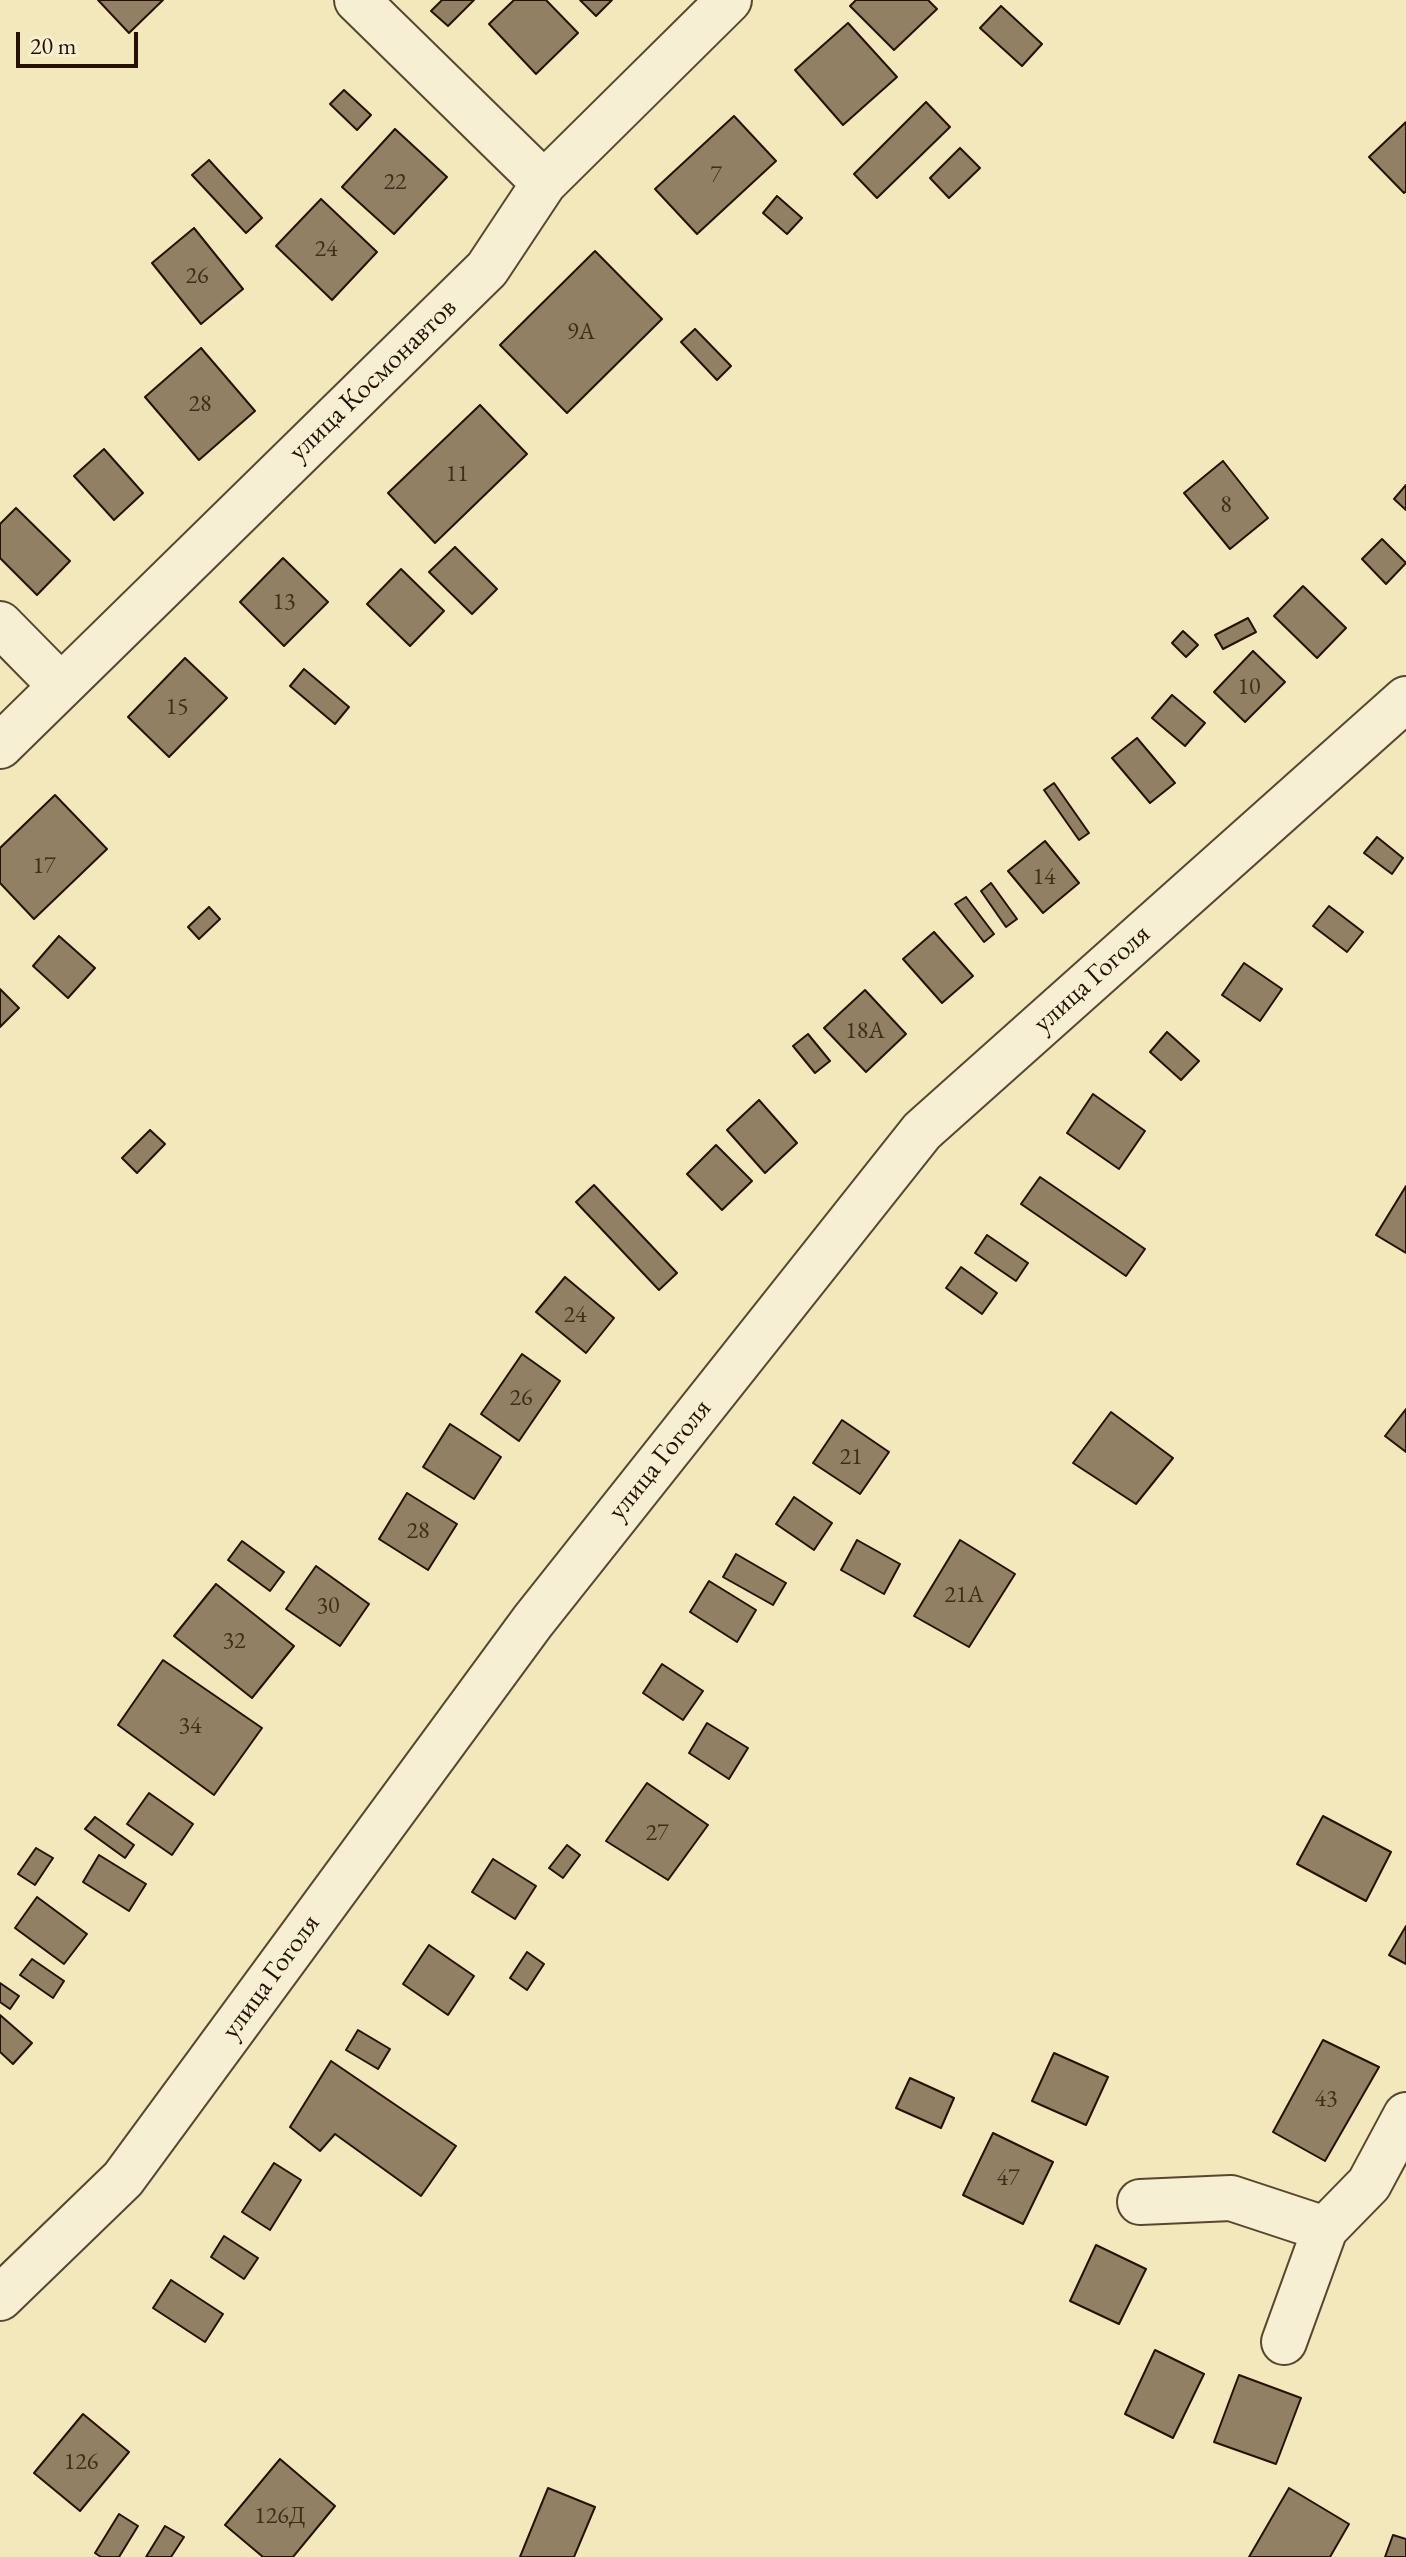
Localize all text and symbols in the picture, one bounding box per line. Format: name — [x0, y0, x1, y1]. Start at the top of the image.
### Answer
scale bar — [20, 16, 142, 66]
text: 20 m — [30, 30, 77, 61]
house number: 7 — [710, 161, 722, 189]
house number: 22 — [383, 168, 407, 196]
house number: 24 — [314, 235, 338, 263]
house number: 26 — [185, 262, 209, 290]
street label: улица Космонавтов — [282, 291, 464, 469]
house number: 9А — [567, 318, 595, 346]
house number: 28 — [188, 390, 212, 418]
house number: 11 — [445, 460, 469, 488]
house number: 8 — [1220, 491, 1232, 519]
house number: 13 — [272, 588, 296, 616]
house number: 10 — [1237, 673, 1261, 701]
house number: 15 — [165, 693, 189, 721]
house number: 17 — [32, 852, 56, 880]
house number: 14 — [1032, 863, 1056, 891]
street label: улица Гоголя — [1027, 918, 1157, 1040]
house number: 18А — [845, 1017, 885, 1045]
house number: 24 — [563, 1301, 587, 1329]
house number: 26 — [509, 1384, 533, 1412]
street label: улица Гоголя — [601, 1393, 719, 1527]
house number: 21 — [839, 1443, 863, 1471]
house number: 28 — [406, 1517, 430, 1545]
house number: 21А — [944, 1581, 984, 1609]
house number: 30 — [316, 1592, 340, 1620]
house number: 32 — [222, 1627, 246, 1655]
house number: 34 — [178, 1712, 202, 1740]
house number: 27 — [645, 1819, 669, 1847]
street label: улица Гоголя — [215, 1908, 327, 2046]
house number: 43 — [1314, 2085, 1338, 2113]
house number: 47 — [996, 2164, 1020, 2192]
house number: 126 — [64, 2448, 98, 2476]
house number: 126Д — [254, 2502, 306, 2530]

